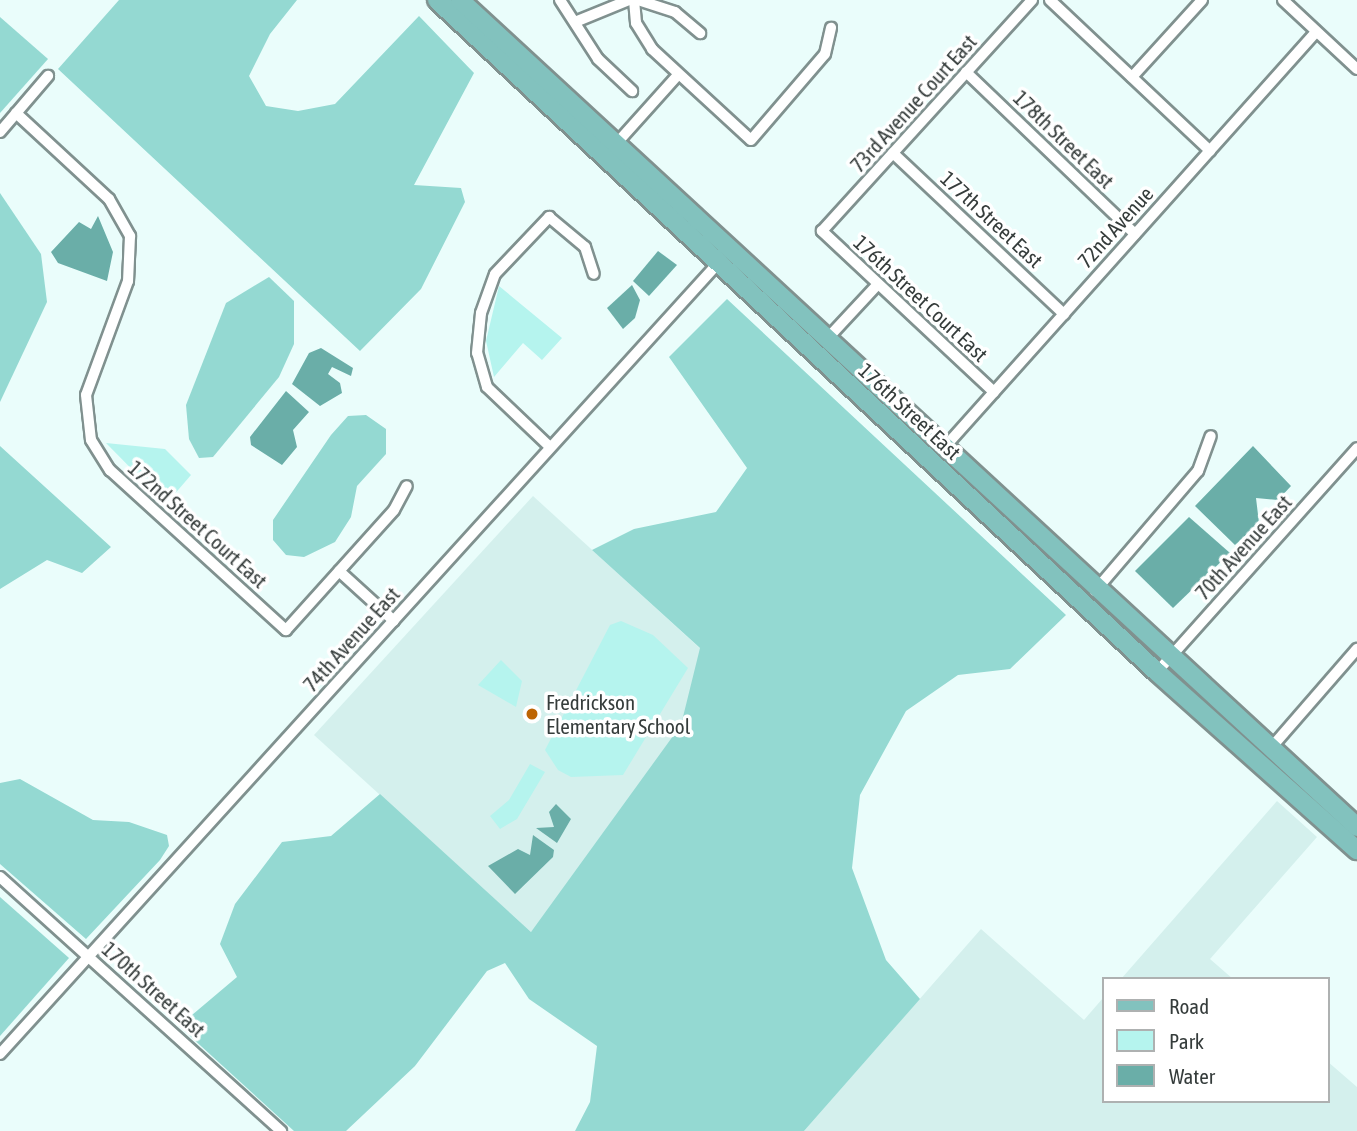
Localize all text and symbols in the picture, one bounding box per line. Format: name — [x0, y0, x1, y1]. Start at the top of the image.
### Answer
street label: 73rd Avenue Court East — [845, 29, 981, 177]
street label: 178th Street East — [1009, 85, 1119, 193]
street label: 177th Street East — [936, 166, 1048, 272]
street label: 72nd Avenue — [1072, 181, 1158, 273]
street label: 176th Street Court East — [849, 229, 993, 367]
street label: 176th Street East — [854, 358, 966, 464]
street label: 172nd Street Court East — [123, 455, 273, 593]
street label: 70th Avenue East — [1189, 490, 1297, 604]
street label: 74th Avenue East — [297, 582, 405, 696]
place label: Fredrickson Elementary School — [546, 689, 690, 739]
marker: Fredrickson Elementary School — [524, 706, 540, 722]
street label: 170th Street East — [97, 936, 211, 1042]
legend — [1102, 977, 1329, 1103]
text: Road — [1169, 994, 1209, 1018]
text: Park — [1169, 1029, 1204, 1053]
text: Water — [1169, 1064, 1215, 1088]

